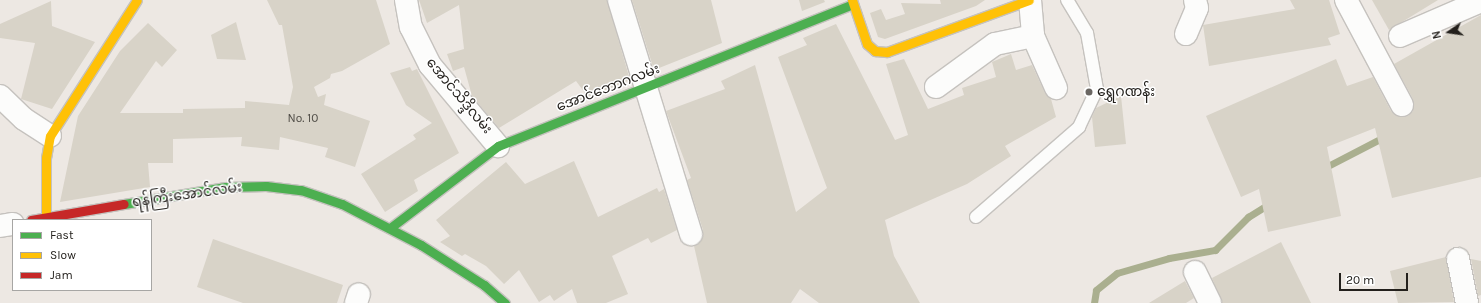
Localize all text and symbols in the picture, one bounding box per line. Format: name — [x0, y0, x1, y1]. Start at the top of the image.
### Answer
north arrow — [1429, 12, 1469, 52]
text: N — [1430, 30, 1444, 40]
street label: အောင်သိဒ္ဒိလမ်း — [422, 55, 496, 137]
street label: အောင်ဘောဂလမ်း — [554, 61, 662, 115]
place label: ရွှေဂဏန်း — [1097, 84, 1155, 100]
marker: ရွှေဂဏန်း — [1084, 87, 1094, 97]
house number: No. 10 — [288, 112, 318, 126]
street label: ရန်ကြီးအောင်လမ်း — [131, 179, 243, 211]
legend — [12, 219, 152, 291]
text: Fast — [50, 228, 73, 242]
text: Slow — [50, 248, 76, 262]
scale bar — [1341, 265, 1410, 291]
text: Jam — [50, 268, 73, 282]
text: 20 m — [1346, 273, 1374, 287]

